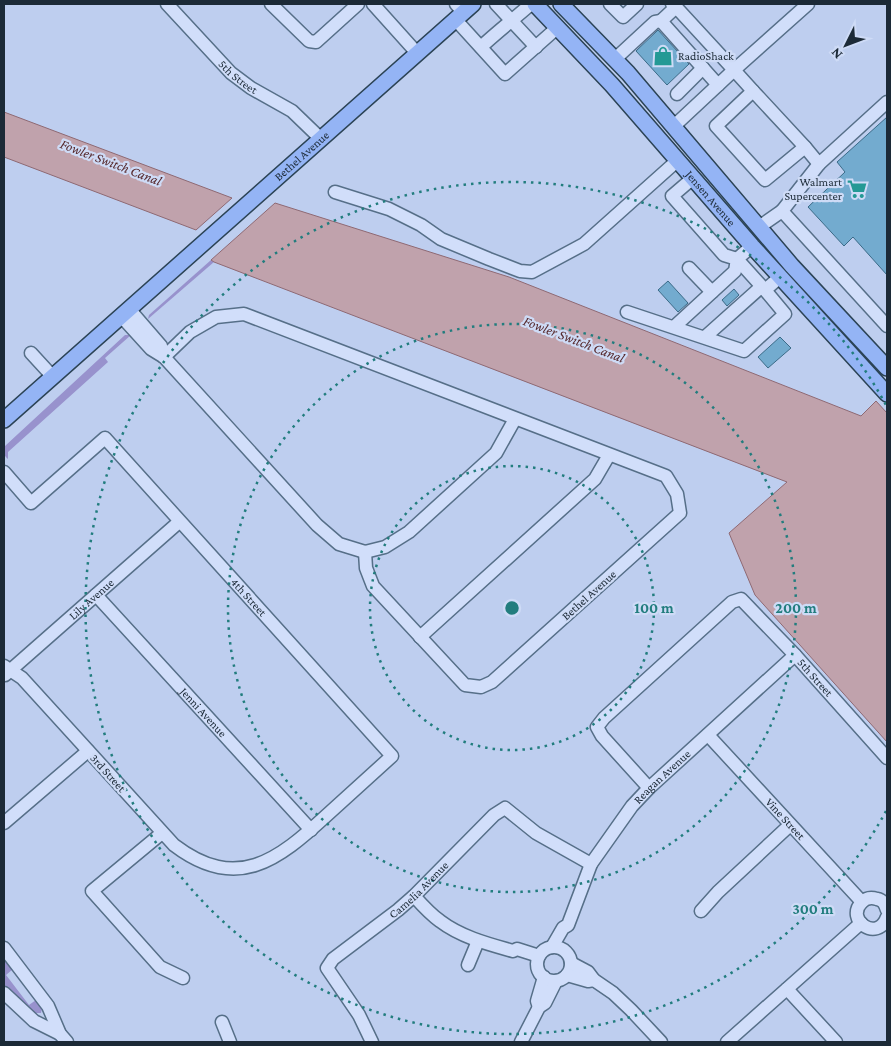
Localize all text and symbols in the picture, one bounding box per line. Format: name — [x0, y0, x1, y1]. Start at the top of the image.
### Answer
north arrow — [821, 20, 871, 70]
text: N — [827, 44, 845, 63]
shop icon: RadioShack — [652, 45, 674, 67]
place label: RadioShack — [678, 49, 734, 63]
street label: 5th Street — [215, 57, 261, 98]
street label: Bethel Avenue — [272, 128, 332, 184]
water label: Fowler Switch Canal — [58, 135, 164, 189]
street label: Jensen Avenue — [682, 167, 739, 229]
place label: Walmart Supercenter — [784, 175, 843, 203]
supermarket icon: Walmart Supercenter — [846, 178, 868, 200]
water label: Fowler Switch Canal — [521, 312, 627, 366]
street label: Bethel Avenue — [559, 567, 619, 623]
street label: Lily Avenue — [66, 575, 117, 623]
street label: 4th Street — [228, 575, 270, 620]
centre of rings — [503, 599, 521, 617]
text: 100 m — [634, 600, 674, 616]
text: 200 m — [775, 600, 817, 616]
street label: 5th Street — [794, 656, 836, 700]
street label: Jenni Avenue — [176, 684, 230, 740]
street label: Reagan Avenue — [631, 747, 693, 807]
street label: 3rd Street — [87, 751, 129, 796]
street label: Vine Street — [763, 795, 809, 843]
street label: Camelia Avenue — [386, 858, 451, 921]
text: 300 m — [792, 901, 834, 917]

